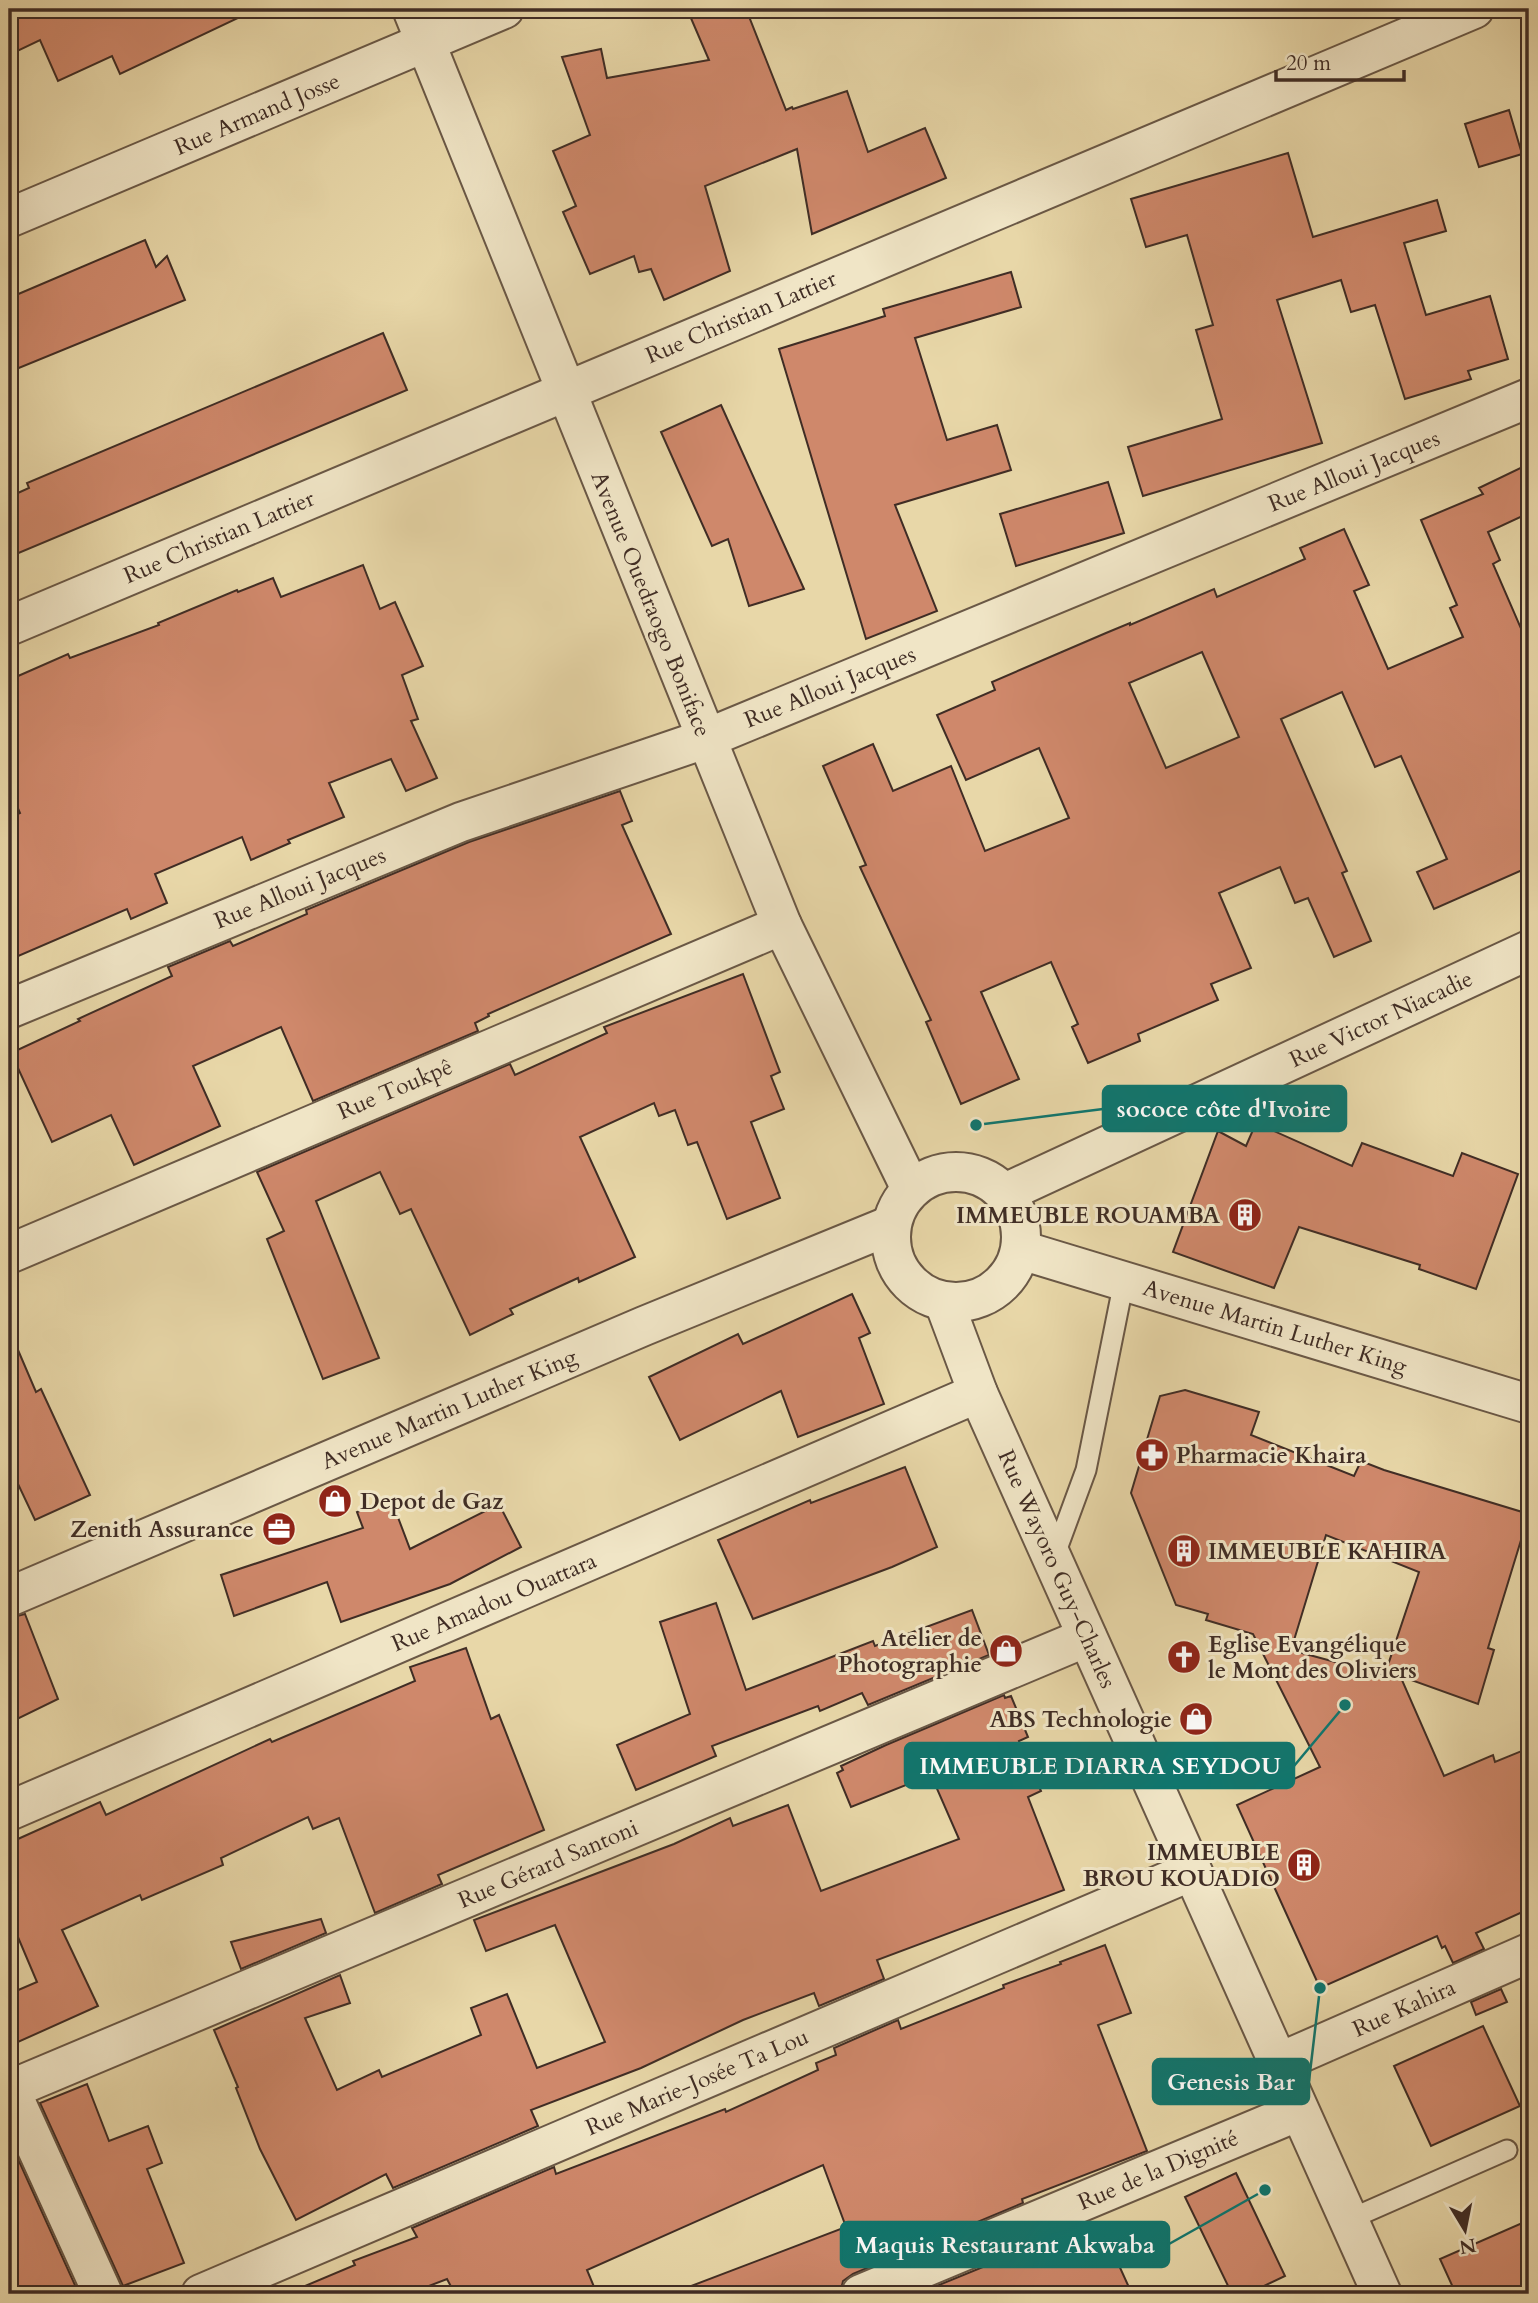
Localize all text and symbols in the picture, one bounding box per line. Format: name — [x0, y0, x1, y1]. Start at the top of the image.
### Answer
scale bar — [1276, 38, 1403, 82]
text: 20 m — [1286, 49, 1331, 78]
street label: Rue Armand Josse — [170, 65, 344, 163]
street label: Rue Christian Lattier — [641, 263, 842, 371]
street label: Rue Alloui Jacques — [1264, 422, 1444, 520]
street label: Avenue Ouedraogo Boniface — [583, 467, 719, 741]
street label: Rue Christian Lattier — [119, 483, 320, 591]
street label: Rue Alloui Jacques — [740, 638, 920, 736]
street label: Rue Alloui Jacques — [210, 839, 390, 937]
street label: Rue Victor Niacadie — [1284, 963, 1478, 1075]
street label: Rue Toukpê — [333, 1051, 457, 1127]
callout: sococe côte d'Ivoire — [1103, 1086, 1346, 1131]
text: sococe côte d'Ivoire — [1117, 1093, 1331, 1126]
building icon: IMMEUBLE ROUAMBA — [1226, 1196, 1264, 1234]
place label: IMMEUBLE ROUAMBA — [956, 1200, 1221, 1231]
street label: Avenue Martin Luther King — [1139, 1272, 1411, 1382]
street label: Avenue Martin Luther King — [316, 1341, 582, 1477]
pharmacy icon: Pharmacie Khaira — [1133, 1436, 1171, 1474]
place label: Pharmacie Khaira — [1176, 1440, 1367, 1471]
street label: Rue Wayoro Guy-Charles — [990, 1445, 1124, 1693]
shop icon: Depot de Gaz — [316, 1482, 354, 1520]
place label: Depot de Gaz — [360, 1486, 503, 1517]
office icon: Zenith Assurance — [260, 1510, 298, 1548]
place label: Zenith Assurance — [70, 1514, 254, 1545]
building icon: IMMEUBLE KAHIRA — [1165, 1532, 1203, 1570]
place label: IMMEUBLE KAHIRA — [1208, 1536, 1447, 1567]
street label: Rue Amadou Ouattara — [387, 1545, 601, 1659]
place label: Atelier de Photographie — [838, 1623, 982, 1680]
place label: Eglise Evangélique le Mont des Oliviers — [1208, 1629, 1417, 1686]
shop icon: Atelier de Photographie — [987, 1632, 1025, 1670]
church icon: Eglise Evangélique le Mont des Oliviers — [1165, 1638, 1203, 1676]
shop icon: ABS Technologie — [1177, 1700, 1215, 1738]
place label: ABS Technologie — [990, 1704, 1172, 1735]
callout: IMMEUBLE DIARRA SEYDOU — [905, 1743, 1294, 1788]
text: IMMEUBLE DIARRA SEYDOU — [919, 1750, 1281, 1783]
street label: Rue Gérard Santoni — [453, 1812, 643, 1916]
place label: IMMEUBLE BROU KOUADIO — [1083, 1837, 1280, 1894]
building icon: IMMEUBLE BROU KOUADIO — [1285, 1846, 1323, 1884]
street label: Rue Kahira — [1348, 1972, 1460, 2044]
street label: Rue Marie-Josée Ta Lou — [581, 2021, 813, 2143]
callout: Genesis Bar — [1153, 2059, 1309, 2104]
text: Genesis Bar — [1167, 2066, 1295, 2099]
street label: Rue de la Dignité — [1073, 2122, 1243, 2218]
north arrow — [1430, 2194, 1500, 2264]
callout: Maquis Restaurant Akwaba — [841, 2222, 1169, 2267]
text: Maquis Restaurant Akwaba — [855, 2229, 1155, 2262]
text: N — [1457, 2232, 1478, 2260]

